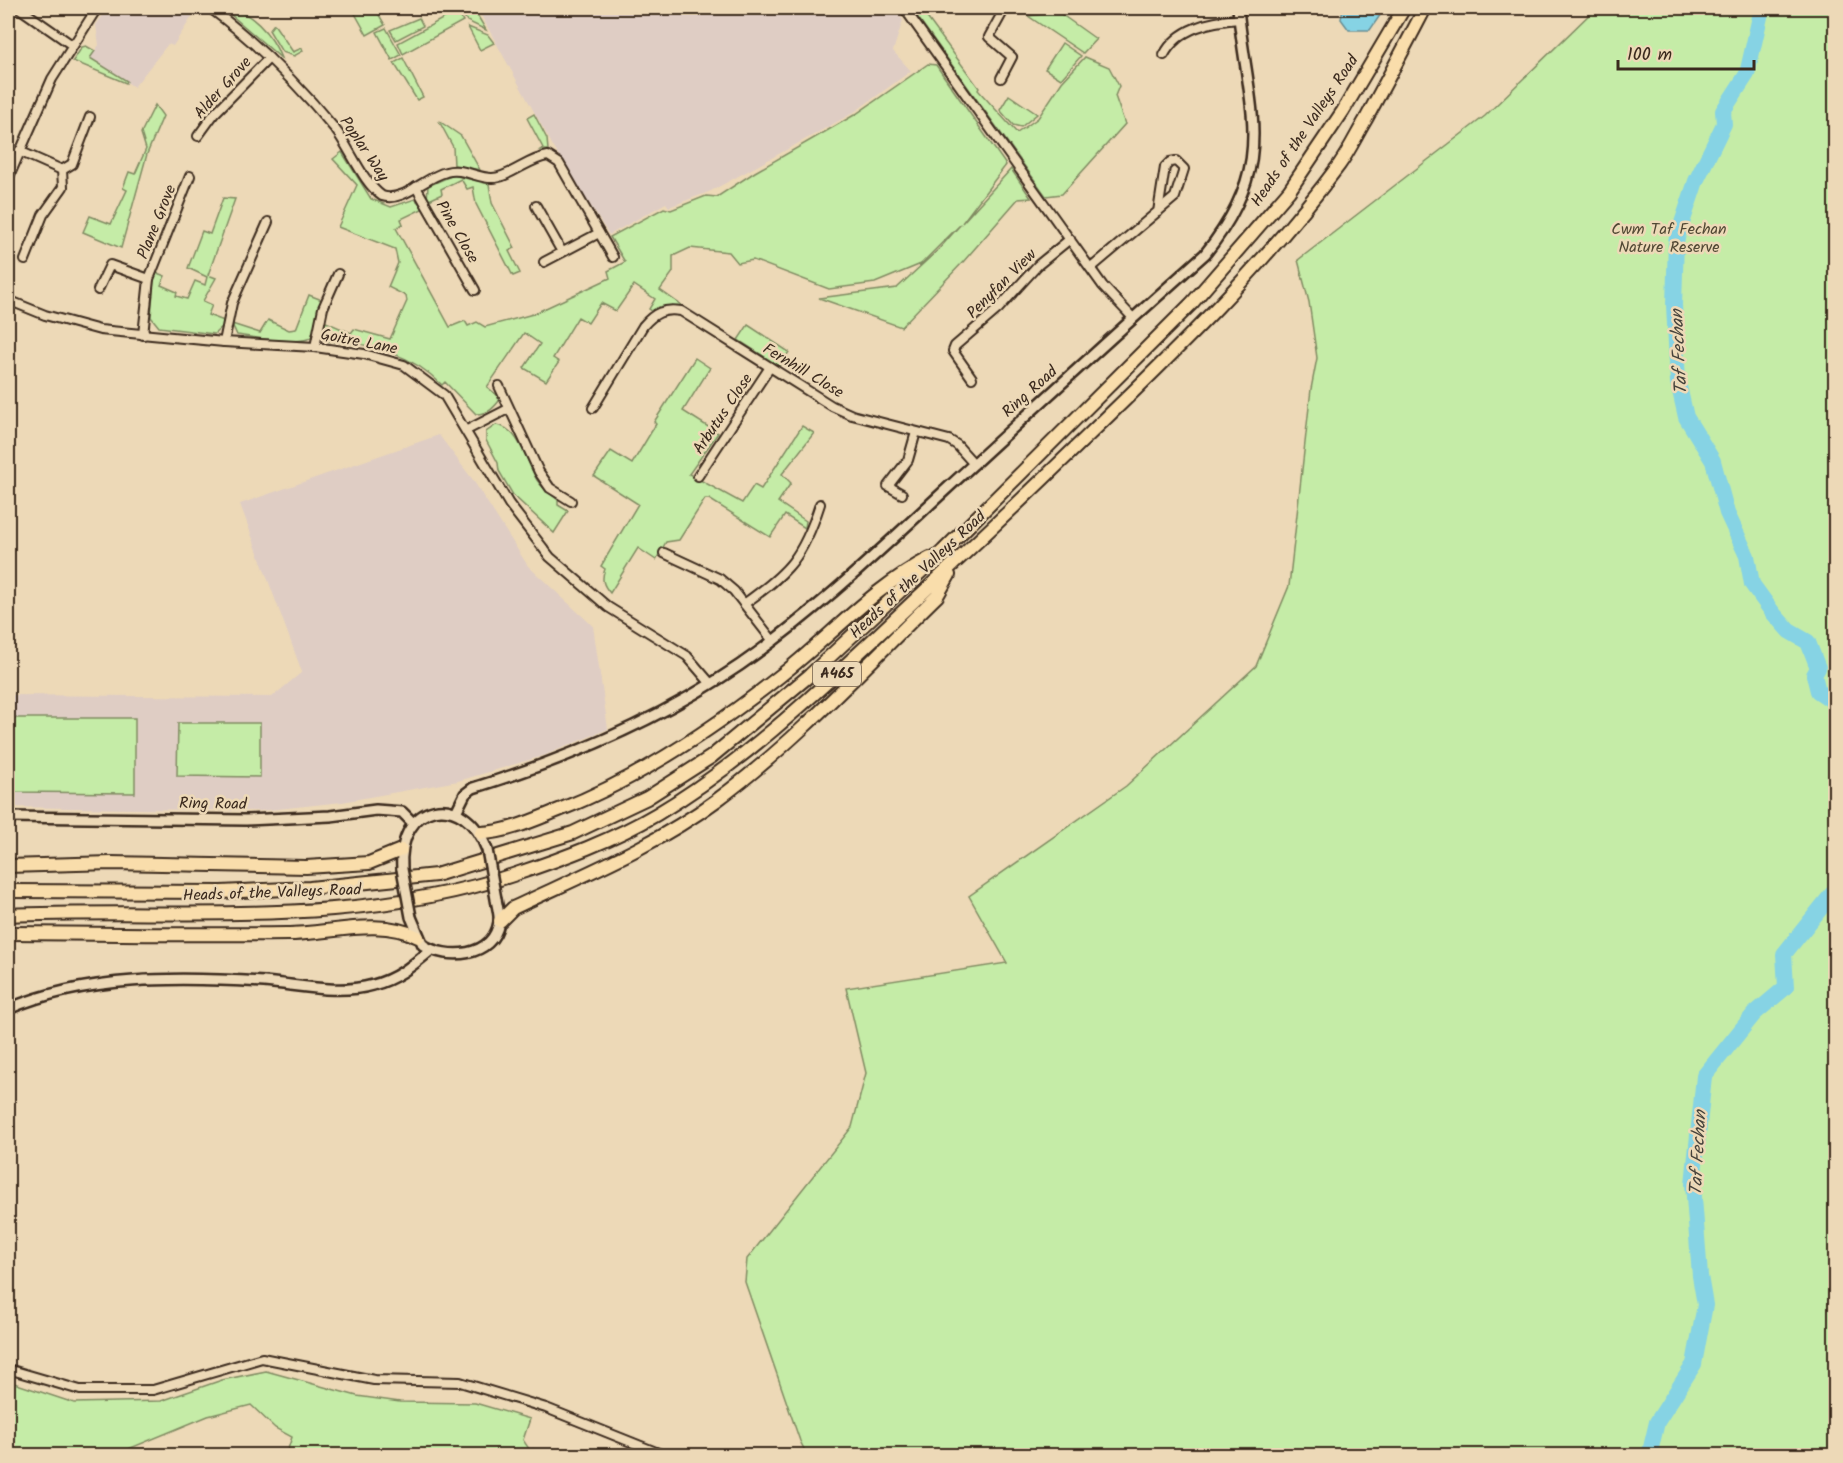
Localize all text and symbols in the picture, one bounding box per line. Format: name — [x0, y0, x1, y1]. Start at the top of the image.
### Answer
scale bar — [1618, 33, 1754, 71]
text: 100 m — [1627, 41, 1672, 70]
street label: Heads of the Valleys Road — [1245, 49, 1366, 212]
street label: Alder Grove — [188, 51, 258, 125]
street label: Poplar Way — [333, 111, 395, 187]
street label: Plane Grove — [131, 181, 183, 263]
street label: Pine Close — [429, 196, 485, 268]
park label: Cwm Taf Fechan Nature Reserve — [1611, 217, 1727, 260]
street label: Penyfan View — [961, 243, 1043, 325]
water label: Taf Fechan — [1663, 307, 1697, 395]
street label: Goitre Lane — [318, 322, 400, 362]
street label: Fernhill Close — [758, 337, 848, 405]
street label: Ring Road — [996, 359, 1064, 424]
street label: Arbutus Close — [687, 368, 759, 460]
street label: Heads of the Valleys Road — [844, 504, 993, 645]
road number: A465 — [813, 662, 861, 686]
street label: Ring Road — [179, 791, 248, 817]
street label: Heads of the Valleys Road — [182, 877, 363, 909]
water label: Taf Fechan — [1682, 1108, 1716, 1196]

